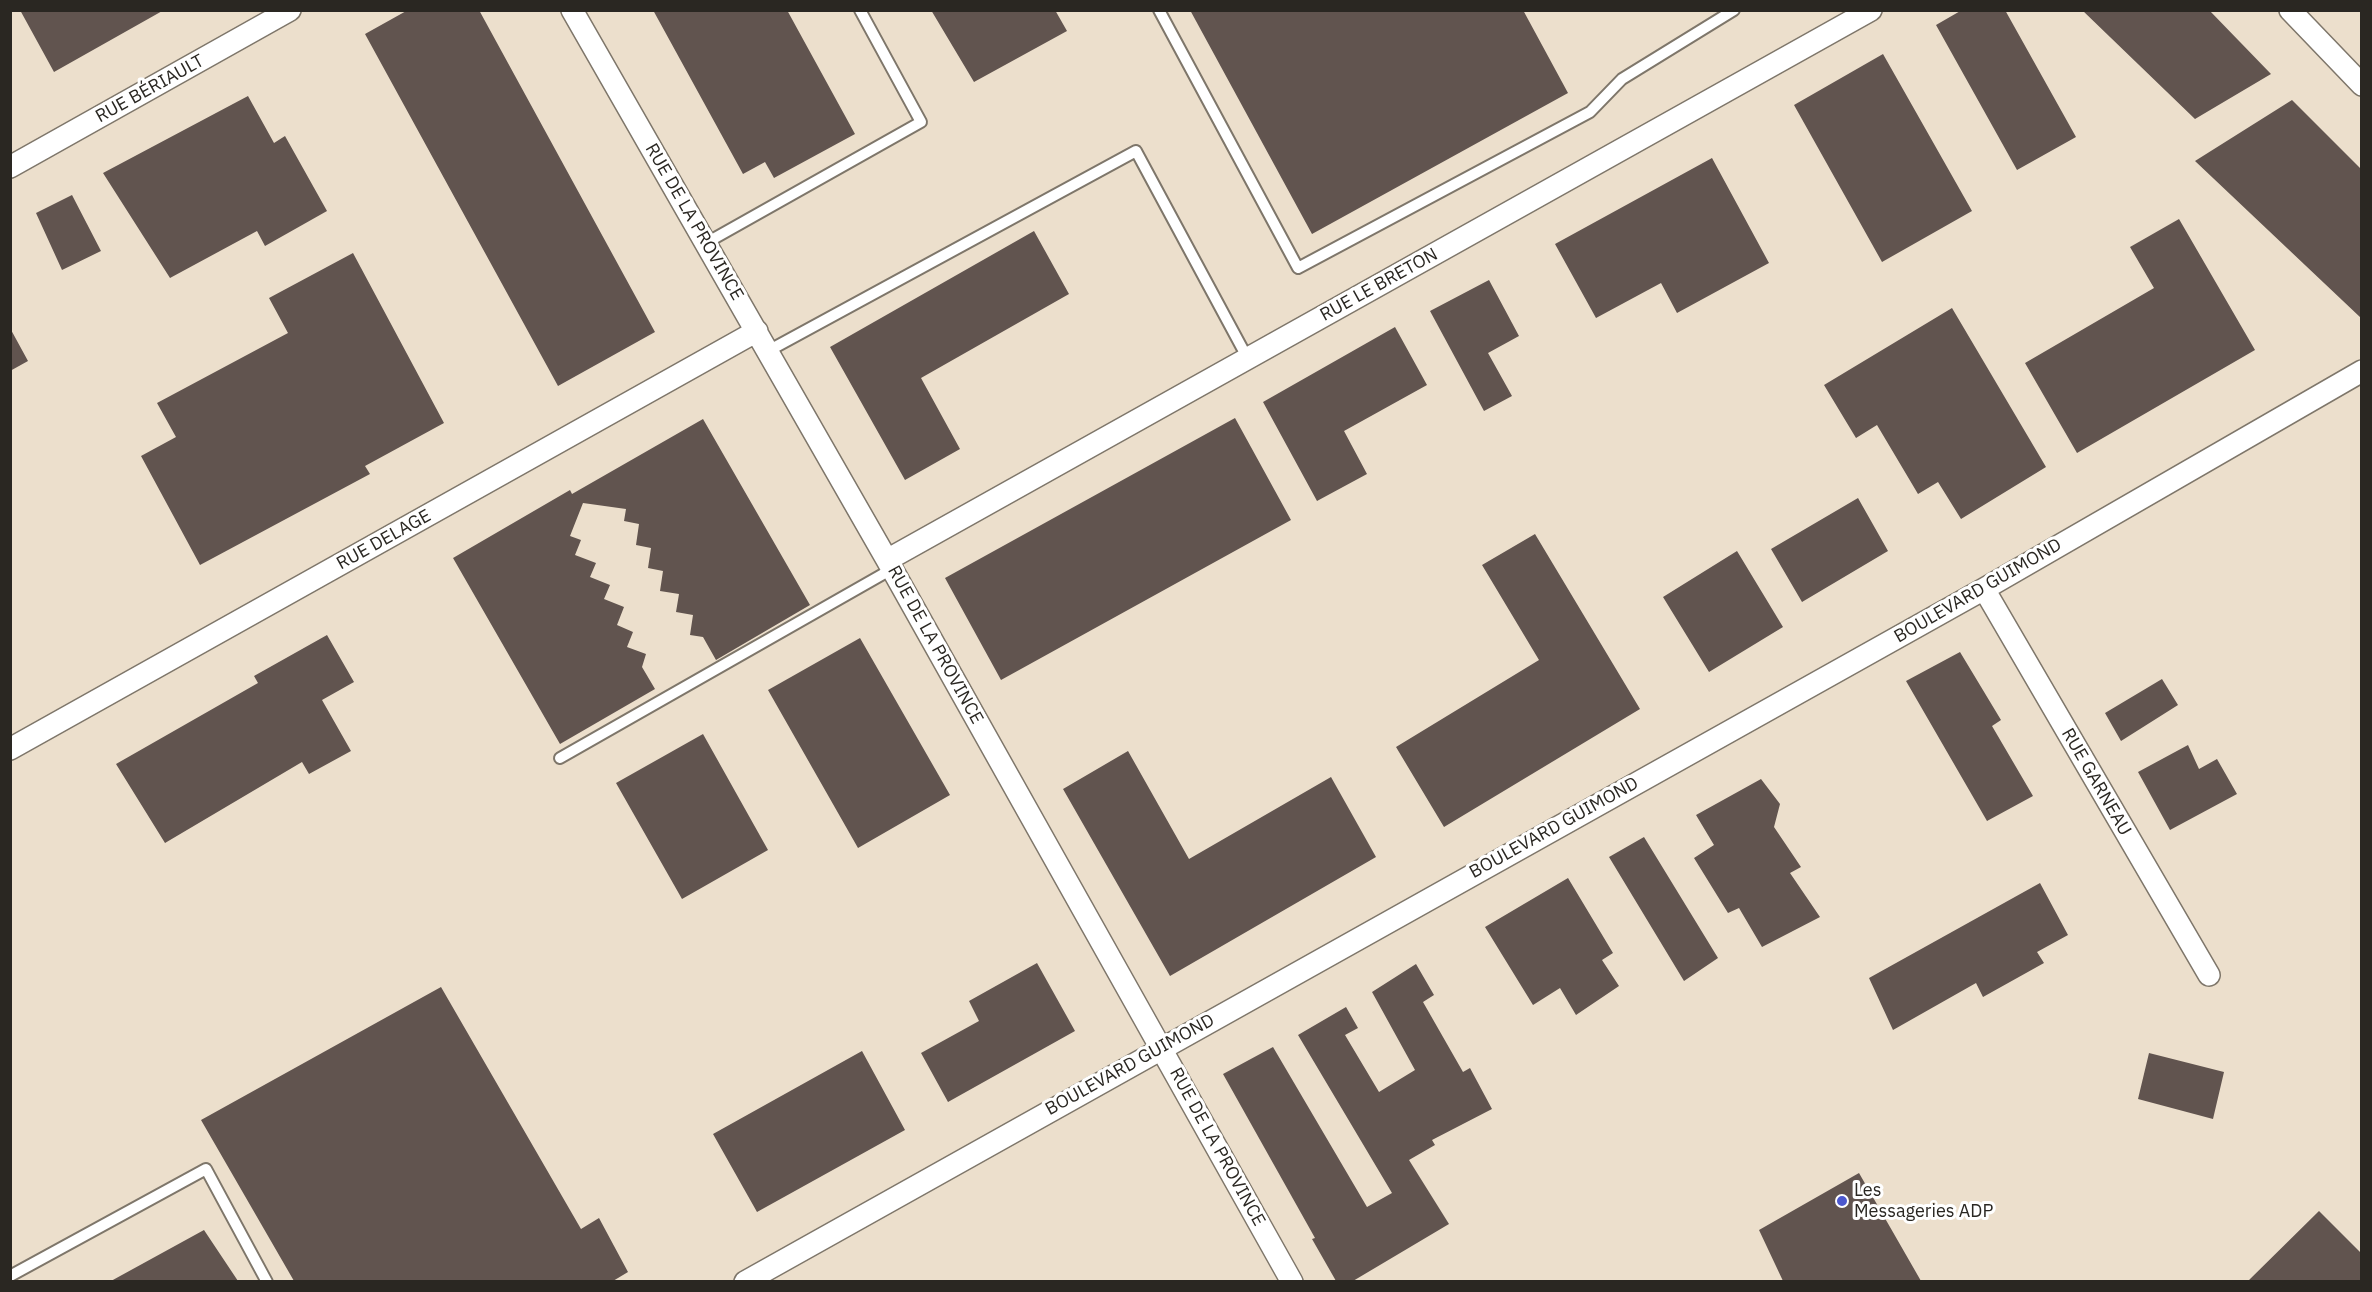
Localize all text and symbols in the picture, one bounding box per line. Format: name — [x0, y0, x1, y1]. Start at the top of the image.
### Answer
street label: RUE BÉRIAULT — [92, 50, 208, 128]
street label: RUE DE LA PROVINCE — [640, 140, 748, 304]
street label: RUE LE BRETON — [1316, 244, 1442, 326]
street label: RUE DELAGE — [333, 505, 435, 575]
street label: BOULEVARD GUIMOND — [1890, 534, 2066, 648]
street label: RUE DE LA PROVINCE — [883, 562, 987, 728]
street label: RUE GARNEAU — [2057, 724, 2135, 840]
street label: BOULEVARD GUIMOND — [1466, 773, 1642, 883]
street label: BOULEVARD GUIMOND — [1042, 1010, 1218, 1120]
street label: RUE DE LA PROVINCE — [1165, 1064, 1269, 1230]
place label: Les Messageries ADP — [1854, 1180, 1993, 1222]
marker: Les Messageries ADP — [1835, 1194, 1849, 1208]

